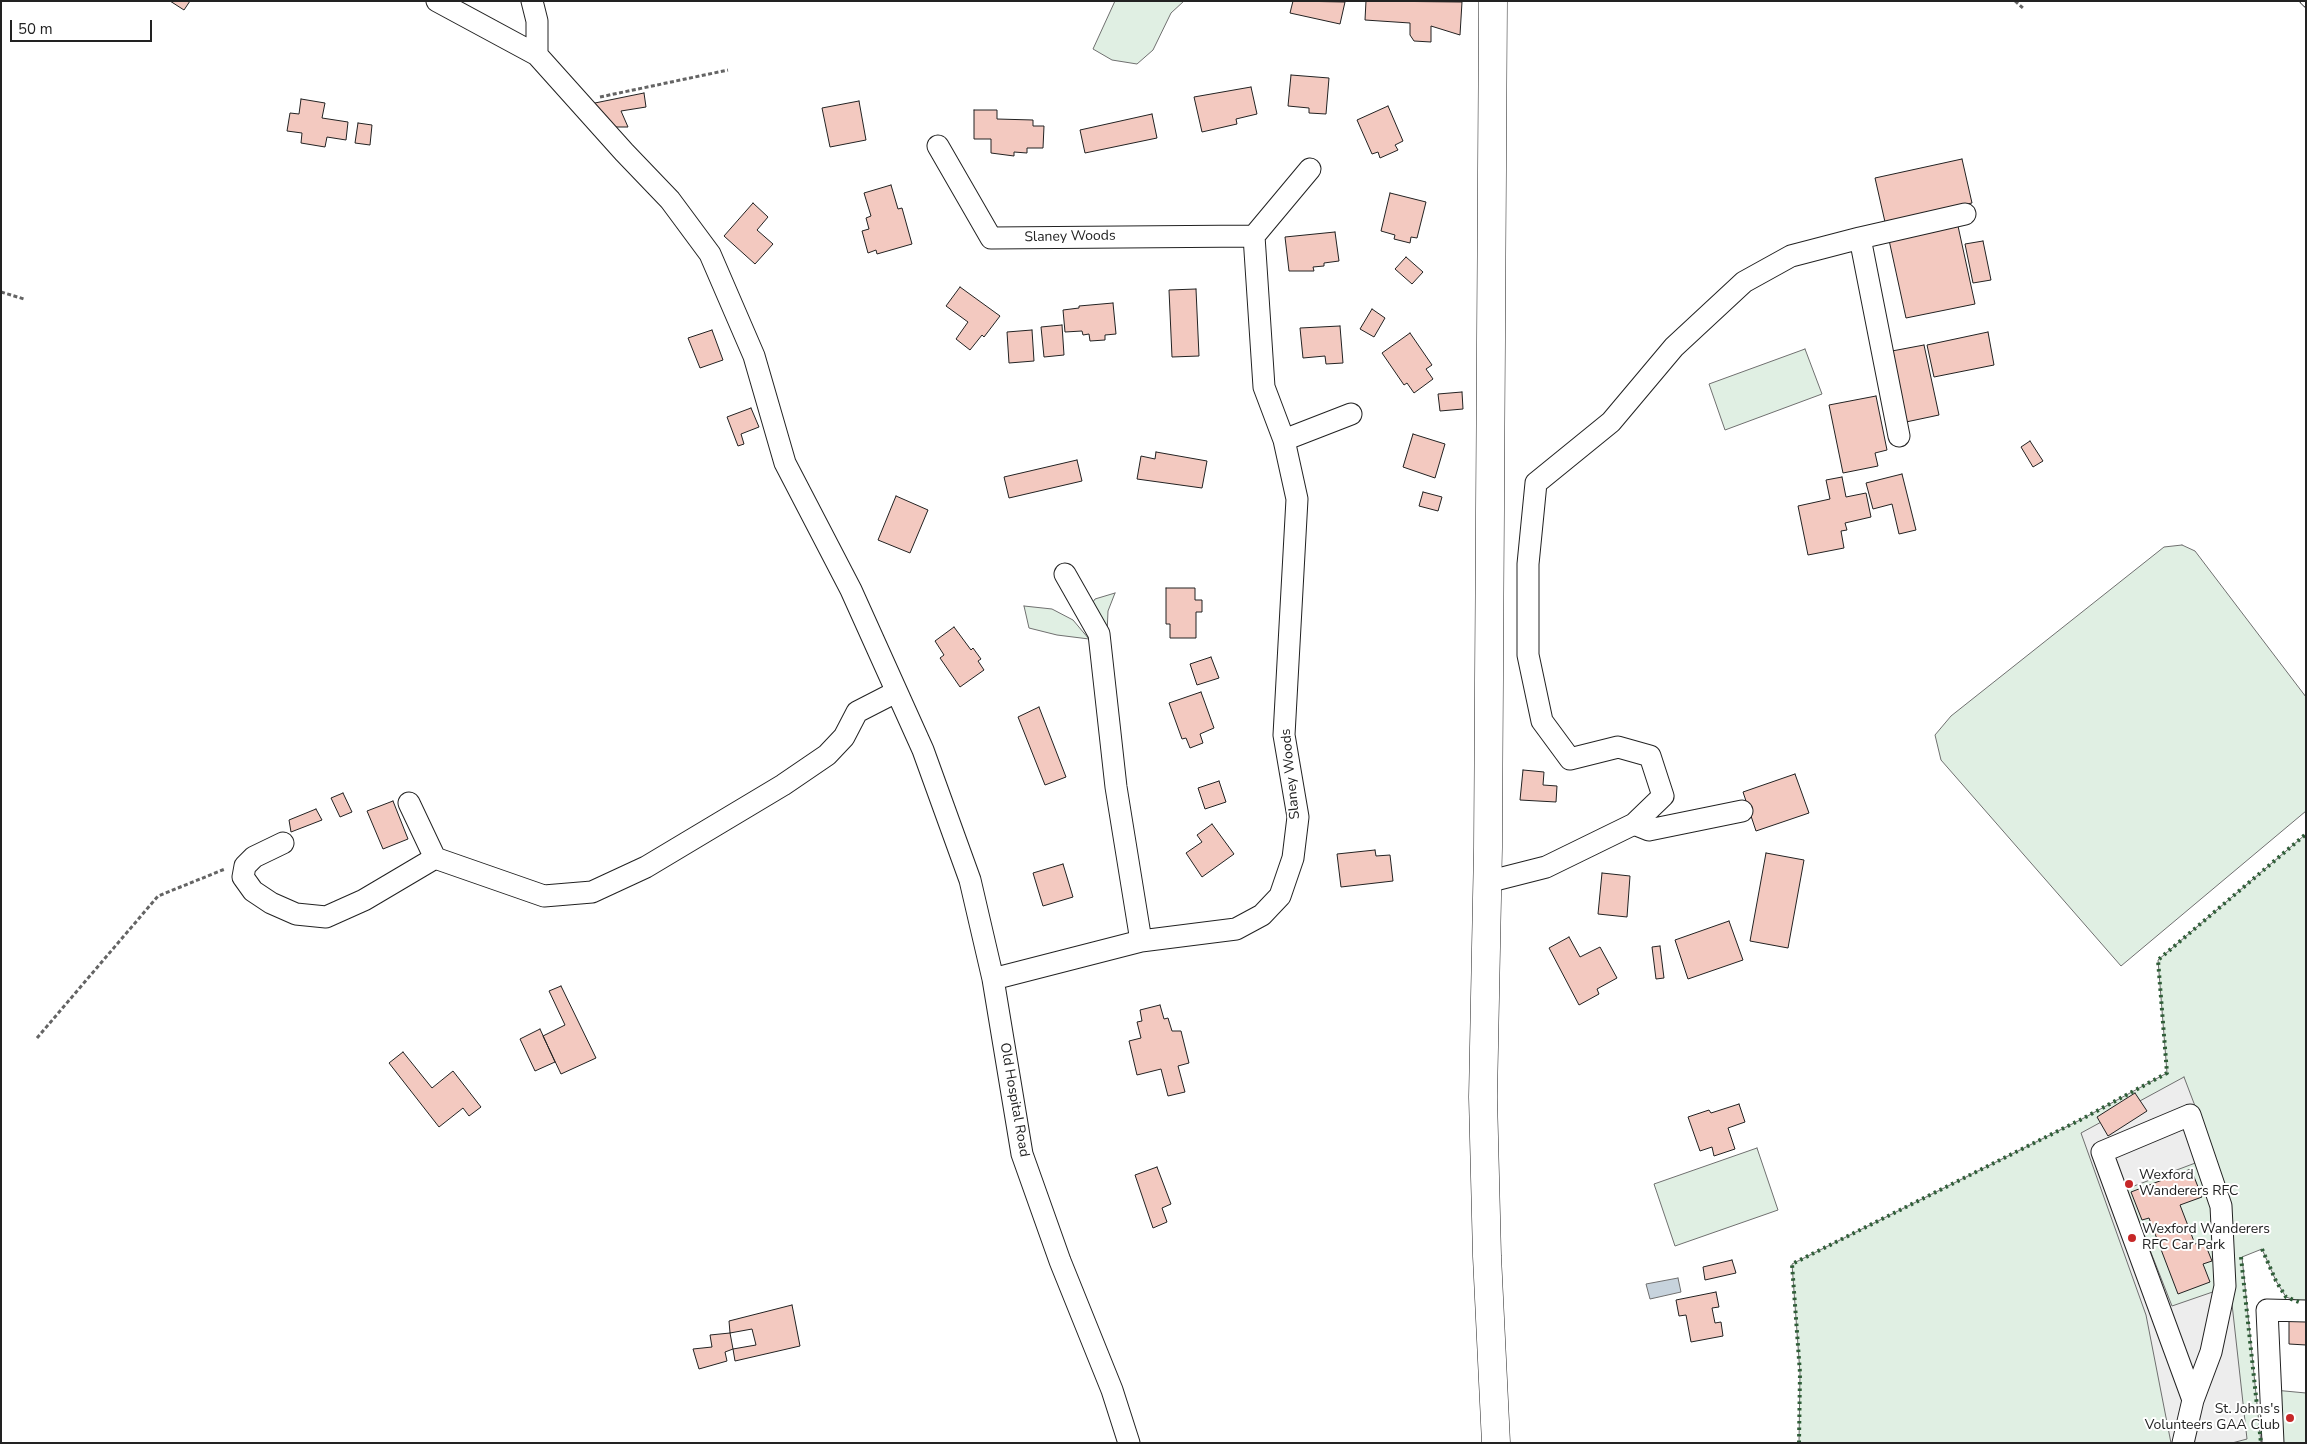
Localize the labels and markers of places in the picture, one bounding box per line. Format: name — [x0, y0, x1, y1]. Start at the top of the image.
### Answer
place label: Wexford Wanderers RFC — [2139, 1168, 2238, 1200]
marker: Wexford Wanderers RFC — [2123, 1178, 2135, 1190]
place label: Wexford Wanderers RFC Car Park — [2142, 1222, 2270, 1254]
marker: Wexford Wanderers RFC Car Park — [2126, 1232, 2138, 1244]
place label: St. Johns's Volunteers GAA Club — [2145, 1402, 2280, 1434]
marker: St. Johns's Volunteers GAA Club — [2284, 1412, 2296, 1424]

